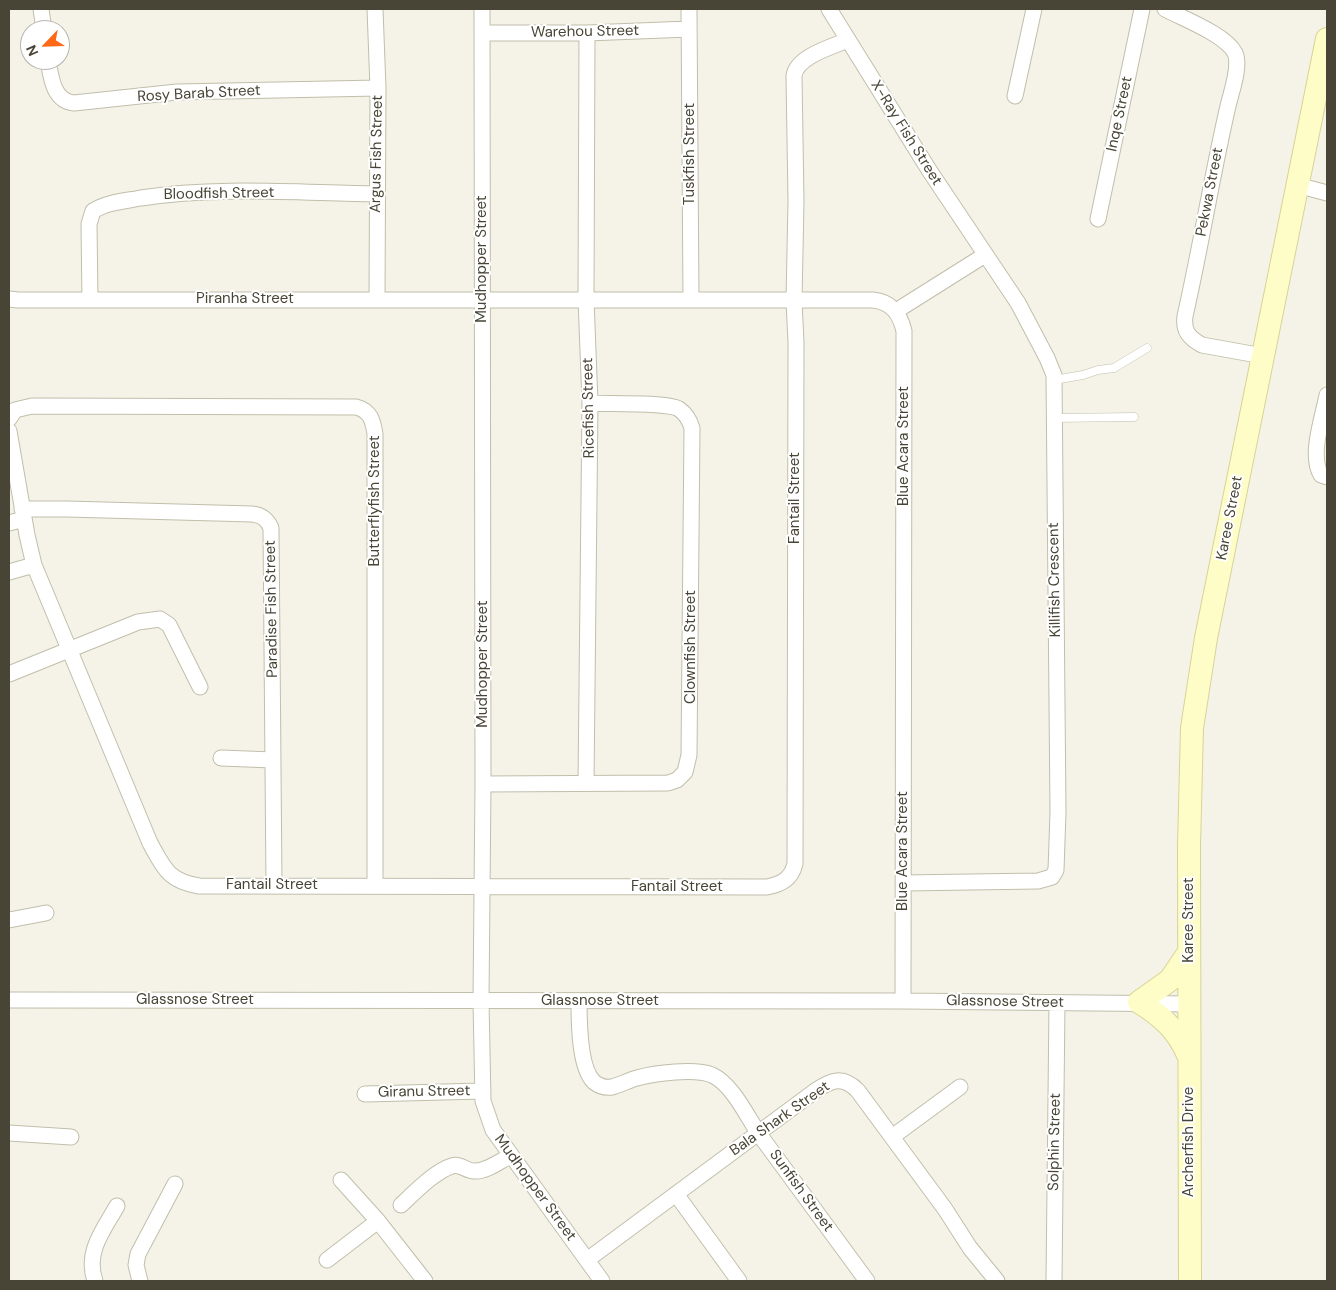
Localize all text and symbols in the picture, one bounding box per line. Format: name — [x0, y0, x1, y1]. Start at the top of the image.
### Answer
north arrow — [20, 20, 70, 70]
street label: Warehou Street — [531, 22, 639, 42]
text: N — [22, 42, 43, 59]
street label: Inqe Street — [1103, 75, 1137, 153]
street label: X-Ray Fish Street — [866, 77, 946, 189]
street label: Rosy Barab Street — [137, 82, 261, 106]
street label: Argus Fish Street — [367, 95, 387, 213]
street label: Tuskfish Street — [681, 103, 699, 205]
street label: Pekwa Street — [1193, 146, 1227, 238]
street label: Bloodfish Street — [164, 184, 274, 204]
street label: Mudhopper Street — [473, 195, 491, 323]
street label: Piranha Street — [196, 290, 294, 308]
street label: Ricefish Street — [579, 357, 599, 459]
street label: Blue Acara Street — [895, 386, 913, 506]
street label: Butterflyfish Street — [366, 435, 384, 567]
street label: Fantail Street — [786, 452, 804, 544]
street label: Karee Street — [1213, 474, 1247, 562]
street label: Killifish Crescent — [1045, 522, 1065, 638]
street label: Paradise Fish Street — [262, 540, 282, 678]
street label: Clownfish Street — [682, 590, 700, 704]
street label: Mudhopper Street — [474, 600, 492, 728]
street label: Blue Acara Street — [894, 791, 912, 911]
street label: Fantail Street — [226, 876, 318, 894]
street label: Karee Street — [1180, 877, 1198, 963]
street label: Fantail Street — [631, 878, 723, 896]
street label: Glassnose Street — [136, 991, 254, 1009]
street label: Glassnose Street — [541, 992, 659, 1010]
street label: Glassnose Street — [946, 992, 1064, 1012]
street label: Bala Shark Street — [727, 1078, 833, 1160]
street label: Giranu Street — [378, 1082, 470, 1102]
street label: Archerfish Drive — [1180, 1087, 1198, 1197]
street label: Solphin Street — [1045, 1093, 1065, 1191]
street label: Mudhopper Street — [490, 1131, 580, 1245]
street label: Sunfish Street — [765, 1146, 837, 1236]

